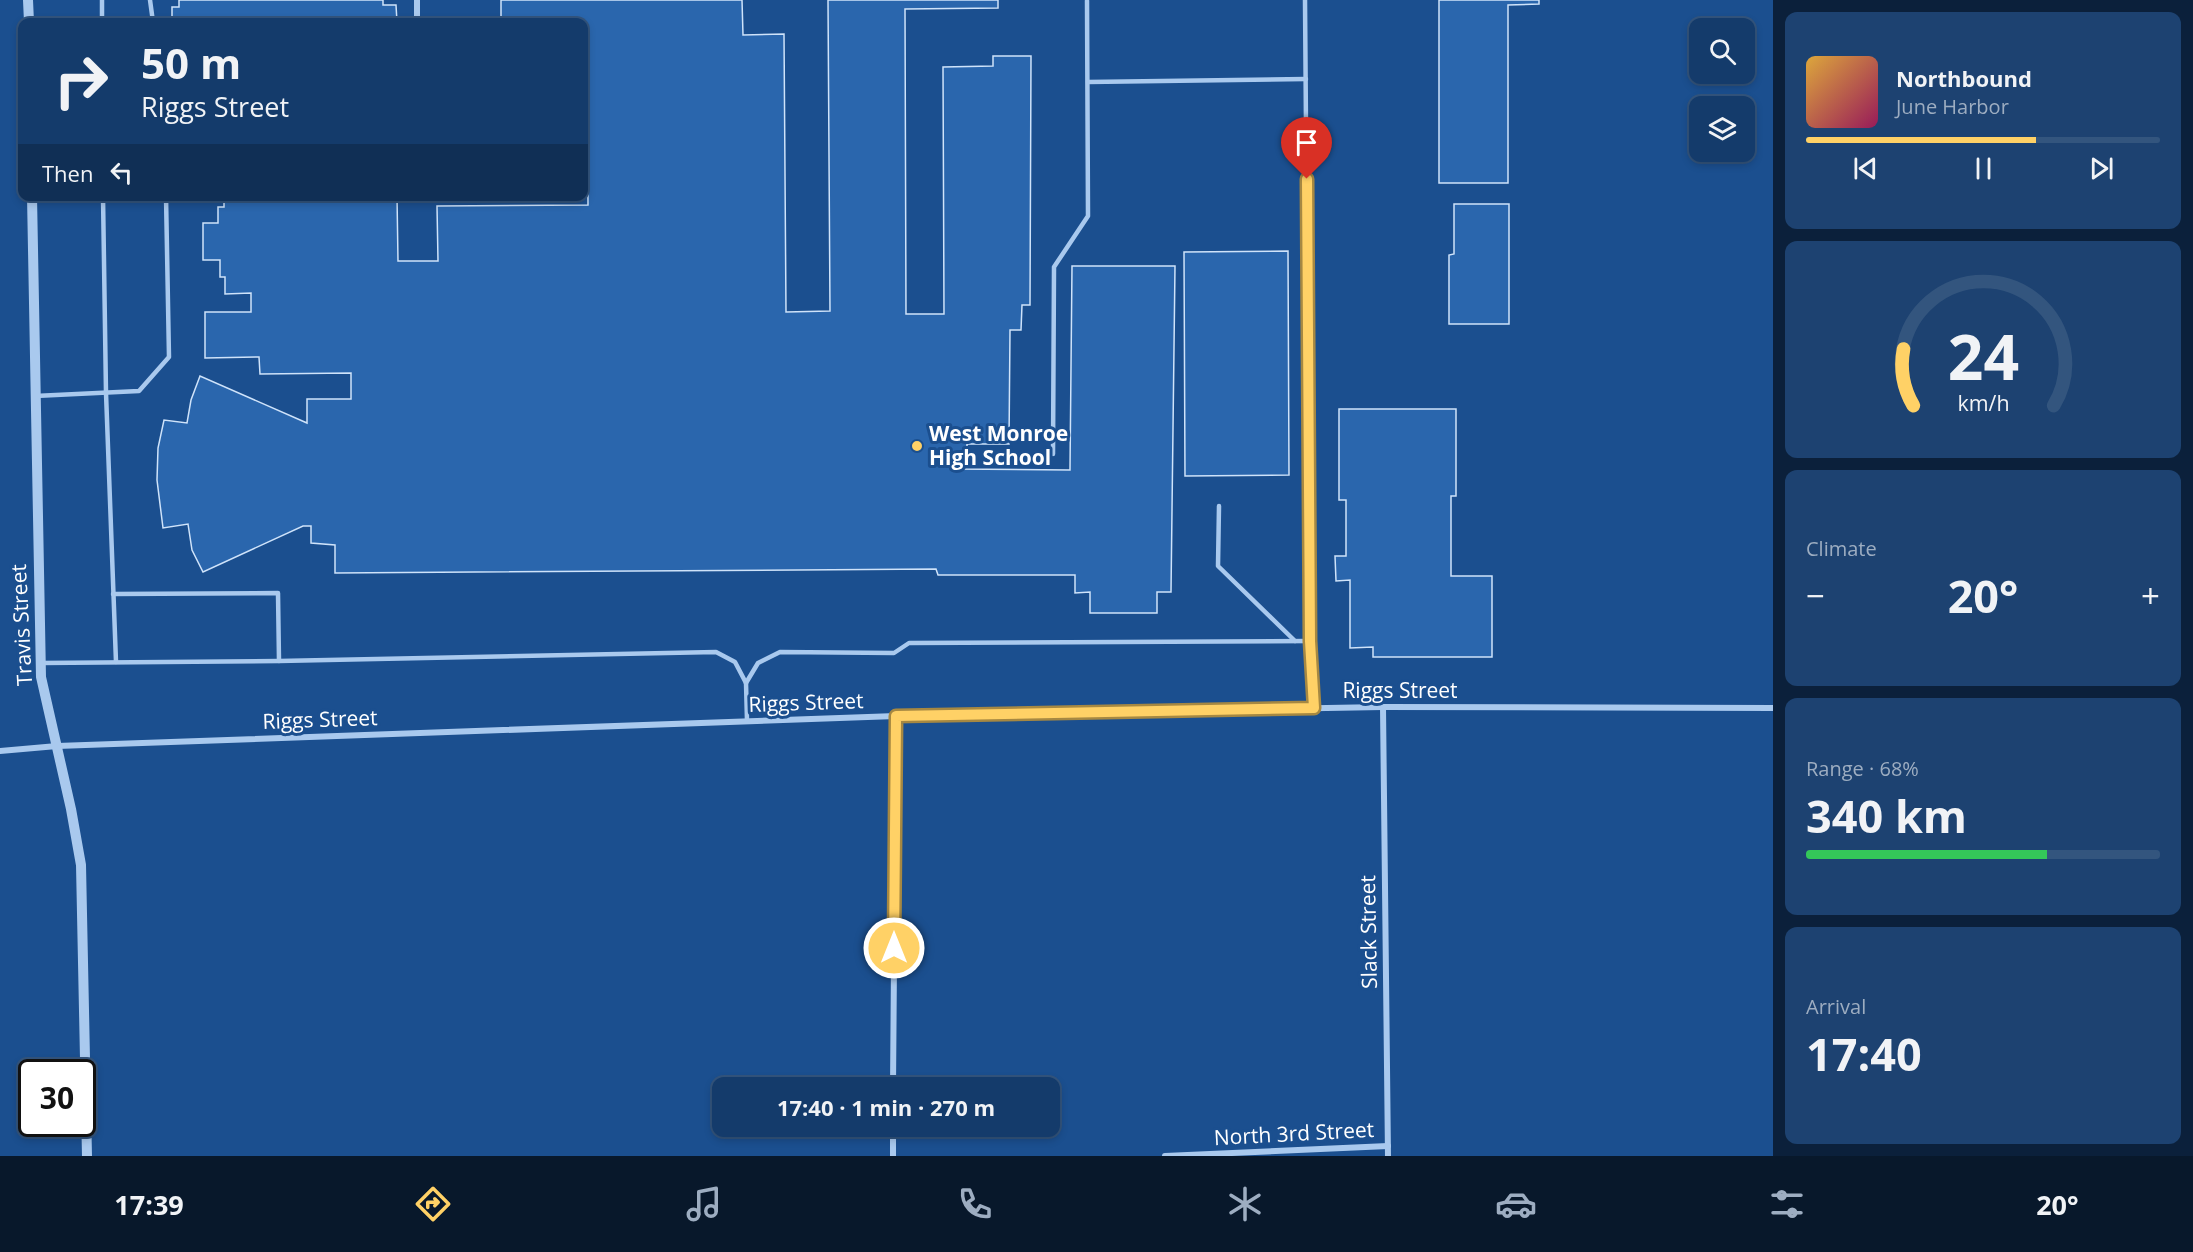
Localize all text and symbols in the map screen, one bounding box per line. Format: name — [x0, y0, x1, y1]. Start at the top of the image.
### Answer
map controls — [1689, 18, 1755, 162]
button: search — [1689, 18, 1755, 84]
text: 50 m — [141, 34, 241, 91]
icon: right — [42, 42, 120, 120]
text: Northbound — [1896, 63, 2032, 93]
text: Riggs Street — [141, 88, 289, 125]
text: June Harbor — [1896, 93, 2009, 120]
button: layers — [1689, 96, 1755, 162]
pin — [1281, 117, 1332, 179]
icon: arrive — [1290, 126, 1323, 159]
icon: previous — [1849, 152, 1882, 185]
icon: pause — [1967, 152, 2000, 185]
icon: next — [2085, 152, 2118, 185]
icon: left — [105, 156, 138, 189]
text: Then — [42, 158, 93, 188]
text: 24 — [1947, 313, 2019, 398]
text: km/h — [1957, 389, 2009, 418]
place label: West Monroe High School — [929, 419, 1068, 471]
marker: West Monroe High School — [910, 439, 924, 453]
text: Climate — [1806, 535, 1877, 562]
street label: Travis Street — [4, 564, 38, 687]
text: 20° — [1948, 565, 2018, 626]
text: − — [1806, 573, 1825, 618]
text: + — [2141, 573, 2160, 618]
street label: Riggs Street — [1342, 676, 1458, 704]
street label: Riggs Street — [748, 686, 864, 718]
street label: Riggs Street — [262, 703, 378, 735]
text: Range · 68% — [1806, 755, 1919, 782]
text: 340 km — [1806, 785, 1967, 846]
street label: Slack Street — [1353, 875, 1383, 989]
position arrow — [862, 916, 926, 980]
text: Arrival — [1806, 993, 1866, 1020]
text: 17:40 — [1806, 1023, 1922, 1084]
speed limit sign: 30 — [18, 1059, 96, 1137]
text: 17:40 · 1 min · 270 m — [777, 1092, 995, 1122]
street label: North 3rd Street — [1213, 1115, 1375, 1151]
icon: directions — [412, 1183, 454, 1225]
icon: music — [683, 1183, 725, 1225]
icon: phone — [954, 1183, 996, 1225]
icon: climate — [1224, 1183, 1266, 1225]
icon: car — [1495, 1183, 1537, 1225]
icon: filters — [1766, 1183, 1808, 1225]
text: 17:39 — [114, 1186, 184, 1223]
text: 20° — [2036, 1186, 2079, 1223]

